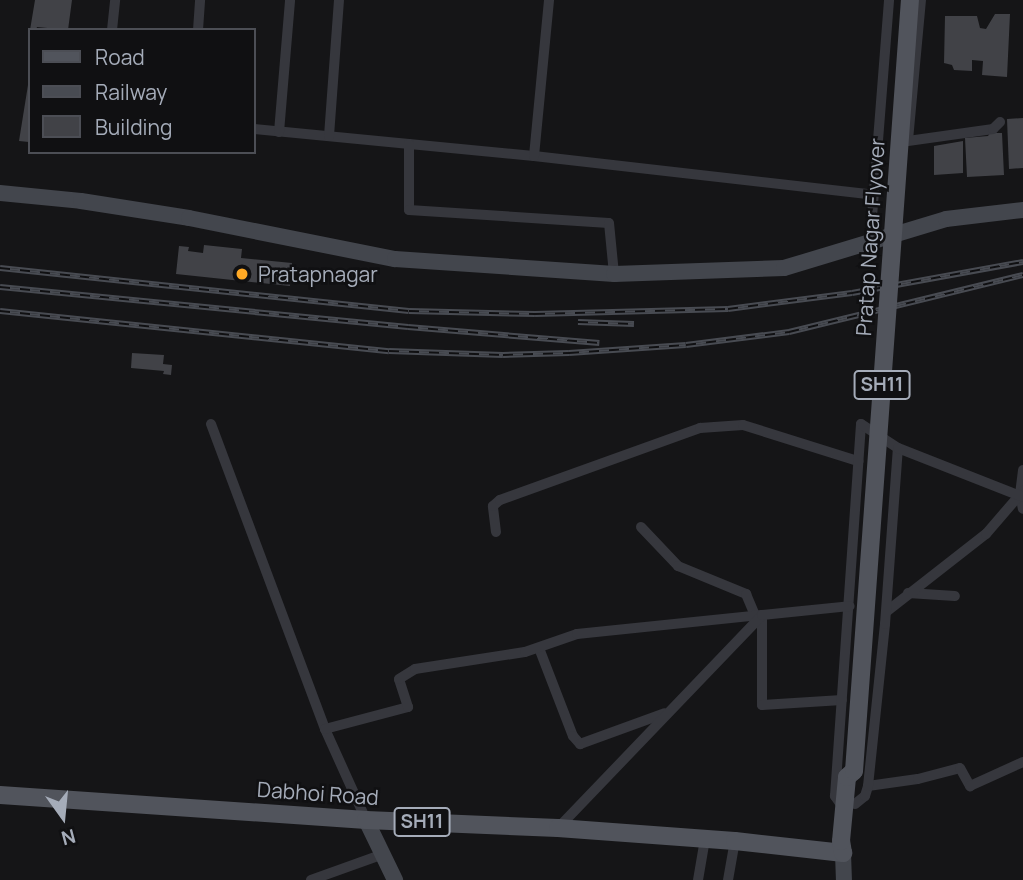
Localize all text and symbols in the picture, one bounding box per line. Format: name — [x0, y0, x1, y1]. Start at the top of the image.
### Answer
legend — [28, 28, 256, 154]
text: Road — [95, 43, 145, 71]
text: Railway — [95, 78, 167, 106]
text: Building — [95, 113, 172, 141]
street label: Pratap Nagar Flyover — [851, 137, 889, 337]
place label: Pratapnagar — [258, 261, 378, 287]
marker: Pratapnagar — [232, 264, 252, 284]
road number: SH11 — [852, 370, 912, 400]
street label: Dabhoi Road — [256, 776, 380, 810]
north arrow — [28, 782, 98, 852]
road number: SH11 — [392, 806, 452, 838]
text: N — [58, 823, 78, 852]

